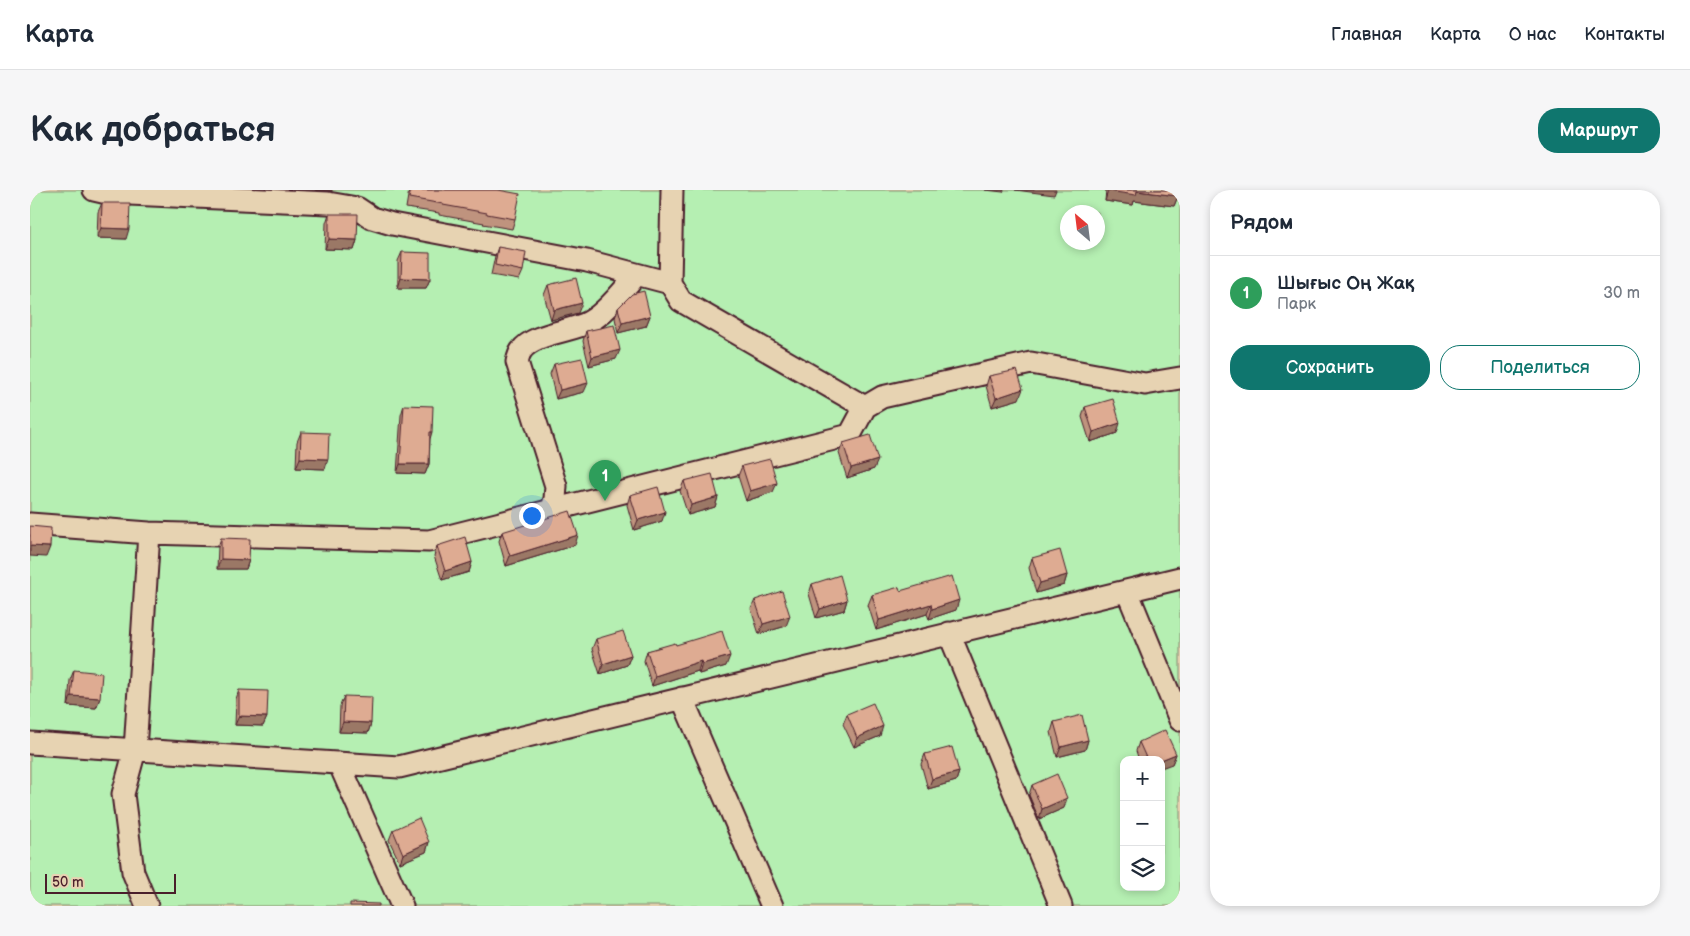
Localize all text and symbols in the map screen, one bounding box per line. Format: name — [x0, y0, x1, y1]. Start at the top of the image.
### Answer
text: Карта — [25, 20, 94, 49]
text: Главная — [1331, 24, 1402, 45]
text: Карта — [1430, 24, 1481, 45]
text: О нас — [1509, 24, 1556, 45]
text: Контакты — [1584, 24, 1665, 45]
button: Маршрут — [1538, 108, 1660, 153]
text: Как добраться — [30, 109, 276, 152]
north arrow — [1060, 205, 1105, 250]
text: Рядом — [1230, 210, 1293, 235]
text: Шығыс Оң Жақ — [1277, 272, 1414, 295]
text: 1 — [1243, 284, 1249, 303]
text: 30 m — [1603, 284, 1640, 303]
text: Парк — [1277, 295, 1316, 314]
button: Сохранить — [1230, 345, 1430, 390]
button: Поделиться — [1440, 345, 1640, 390]
pin: 1 — [589, 460, 621, 501]
your location — [519, 503, 545, 529]
map controls — [1120, 756, 1165, 891]
button: + — [1120, 756, 1165, 801]
button: − — [1120, 801, 1165, 846]
button: layers — [1120, 846, 1165, 891]
scale bar — [45, 871, 176, 894]
text: 50 m — [52, 874, 84, 891]

